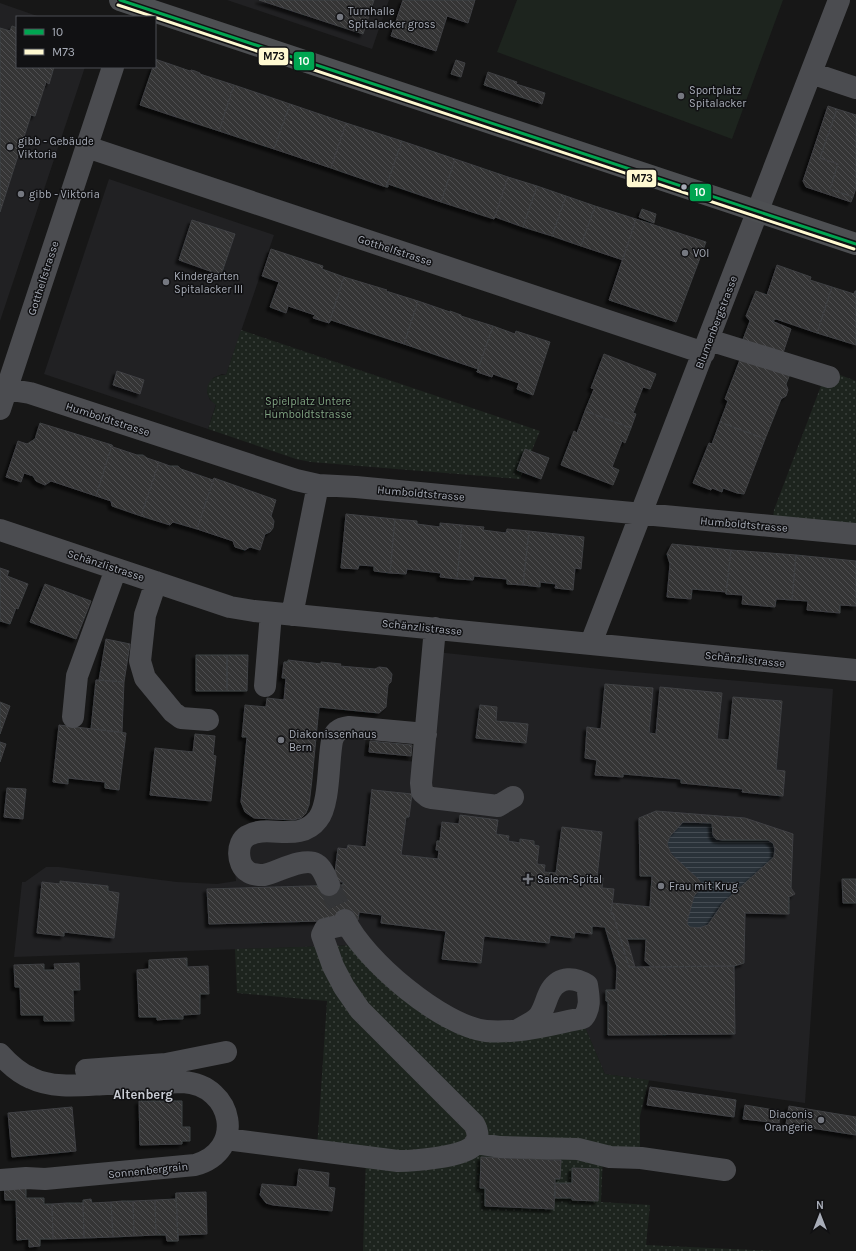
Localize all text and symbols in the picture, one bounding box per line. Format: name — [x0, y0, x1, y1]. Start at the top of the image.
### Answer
place label: Turnhalle Spitalacker gross — [348, 5, 436, 31]
marker: Turnhalle Spitalacker gross — [335, 12, 345, 22]
legend — [16, 16, 156, 68]
text: 10 — [52, 25, 63, 39]
text: M73 — [52, 45, 75, 59]
line badge: M73 — [258, 47, 289, 66]
text: M73 — [263, 50, 285, 63]
line badge: 10 — [293, 51, 315, 71]
text: 10 — [299, 55, 309, 68]
place label: Sportplatz Spitalacker — [689, 84, 746, 110]
marker: Sportplatz Spitalacker — [676, 91, 686, 101]
place label: gibb - Gebäude Viktoria — [18, 135, 94, 161]
marker: gibb - Gebäude Viktoria — [5, 142, 15, 152]
line badge: M73 — [626, 169, 657, 188]
text: M73 — [631, 172, 653, 185]
unlabelled marker — [679, 182, 689, 192]
line badge: 10 — [689, 183, 712, 202]
text: 10 — [695, 186, 705, 199]
place label: gibb - Viktoria — [29, 188, 100, 201]
marker: gibb - Viktoria — [16, 189, 26, 199]
street label: Gotthelfstrasse — [356, 232, 434, 269]
street label: Gotthelfstrasse — [25, 239, 62, 317]
place label: VOI — [693, 247, 709, 260]
marker: VOI — [680, 248, 690, 258]
place label: Kindergarten Spitalacker III — [174, 270, 243, 296]
street label: Blumenbergstrasse — [693, 274, 740, 370]
marker: Kindergarten Spitalacker III — [161, 277, 171, 287]
park label: Spielplatz Untere Humboldtstrasse — [264, 395, 352, 421]
street label: Humboldtstrasse — [64, 400, 152, 439]
street label: Humboldtstrasse — [377, 483, 466, 504]
street label: Humboldtstrasse — [700, 514, 789, 535]
street label: Schänzlistrasse — [66, 547, 146, 584]
street label: Schänzlistrasse — [381, 617, 463, 638]
street label: Schänzlistrasse — [704, 649, 786, 670]
place label: Diakonissenhaus Bern — [289, 728, 377, 754]
marker: Diakonissenhaus Bern — [276, 735, 286, 745]
marker: Salem-Spital — [522, 873, 534, 885]
place label: Salem-Spital — [537, 873, 602, 886]
place label: Frau mit Krug — [669, 880, 739, 893]
marker: Frau mit Krug — [656, 881, 666, 891]
district label: Altenberg — [113, 1087, 173, 1102]
place label: Diaconis Orangerie — [764, 1108, 813, 1134]
marker: Diaconis Orangerie — [816, 1115, 826, 1125]
street label: Sonnenbergrain — [107, 1160, 189, 1181]
north arrow — [800, 1195, 840, 1235]
text: N — [816, 1199, 824, 1212]

